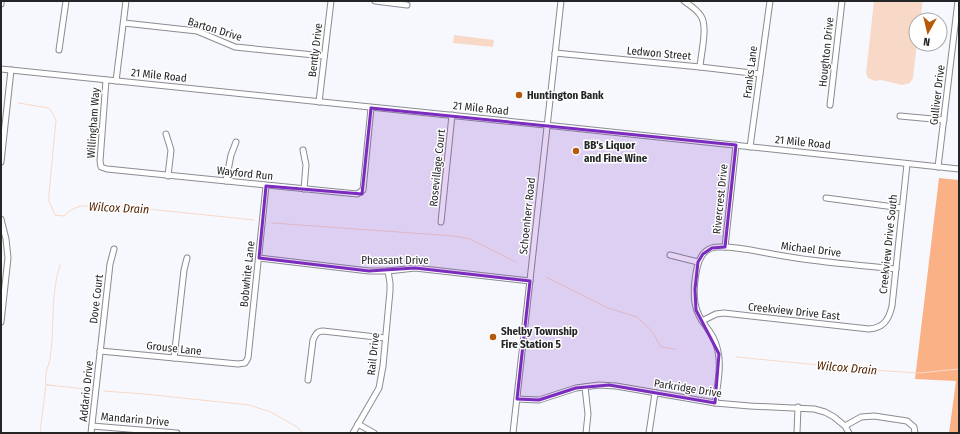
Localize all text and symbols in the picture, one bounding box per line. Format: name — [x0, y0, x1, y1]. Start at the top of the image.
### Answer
north arrow — [908, 12, 948, 52]
street label: Barton Drive — [186, 15, 244, 44]
street label: Houghton Drive — [816, 17, 837, 88]
street label: Bently Drive — [306, 22, 325, 78]
text: N — [923, 35, 931, 48]
street label: Ledwon Street — [626, 44, 692, 63]
street label: Franks Lane — [741, 45, 760, 99]
street label: Gulliver Drive — [927, 64, 948, 126]
street label: 21 Mile Road — [131, 66, 187, 85]
street label: Willingham Way — [85, 87, 102, 159]
place label: Huntington Bank — [527, 89, 604, 102]
marker: Huntington Bank — [514, 90, 524, 100]
street label: 21 Mile Road — [453, 99, 509, 118]
street label: Rosevillage Court — [427, 128, 448, 207]
street label: 21 Mile Road — [775, 133, 831, 152]
place label: BB's Liquor and Fine Wine — [584, 139, 648, 165]
marker: BB's Liquor and Fine Wine — [571, 146, 581, 156]
street label: Rivercrest Drive — [710, 163, 731, 235]
street label: Wayford Run — [216, 164, 274, 183]
street label: Schoenherr Road — [517, 177, 538, 255]
street label: Creekview Drive South — [877, 194, 900, 295]
water label: Wilcox Drain — [88, 199, 150, 217]
street label: Michael Drive — [780, 239, 842, 260]
street label: Bobwhite Lane — [238, 240, 257, 308]
street label: Pheasant Drive — [361, 254, 429, 267]
street label: Dove Court — [87, 273, 106, 324]
street label: Creekview Drive East — [747, 300, 841, 323]
place label: Shelby Township Fire Station 5 — [501, 325, 578, 351]
street label: Rail Drive — [365, 332, 382, 376]
marker: Shelby Township Fire Station 5 — [488, 332, 498, 342]
street label: Grouse Lane — [146, 339, 202, 358]
water label: Wilcox Drain — [816, 358, 878, 378]
street label: Addario Drive — [77, 360, 96, 422]
street label: Parkridge Drive — [653, 377, 723, 400]
street label: Mandarin Drive — [100, 410, 170, 429]

